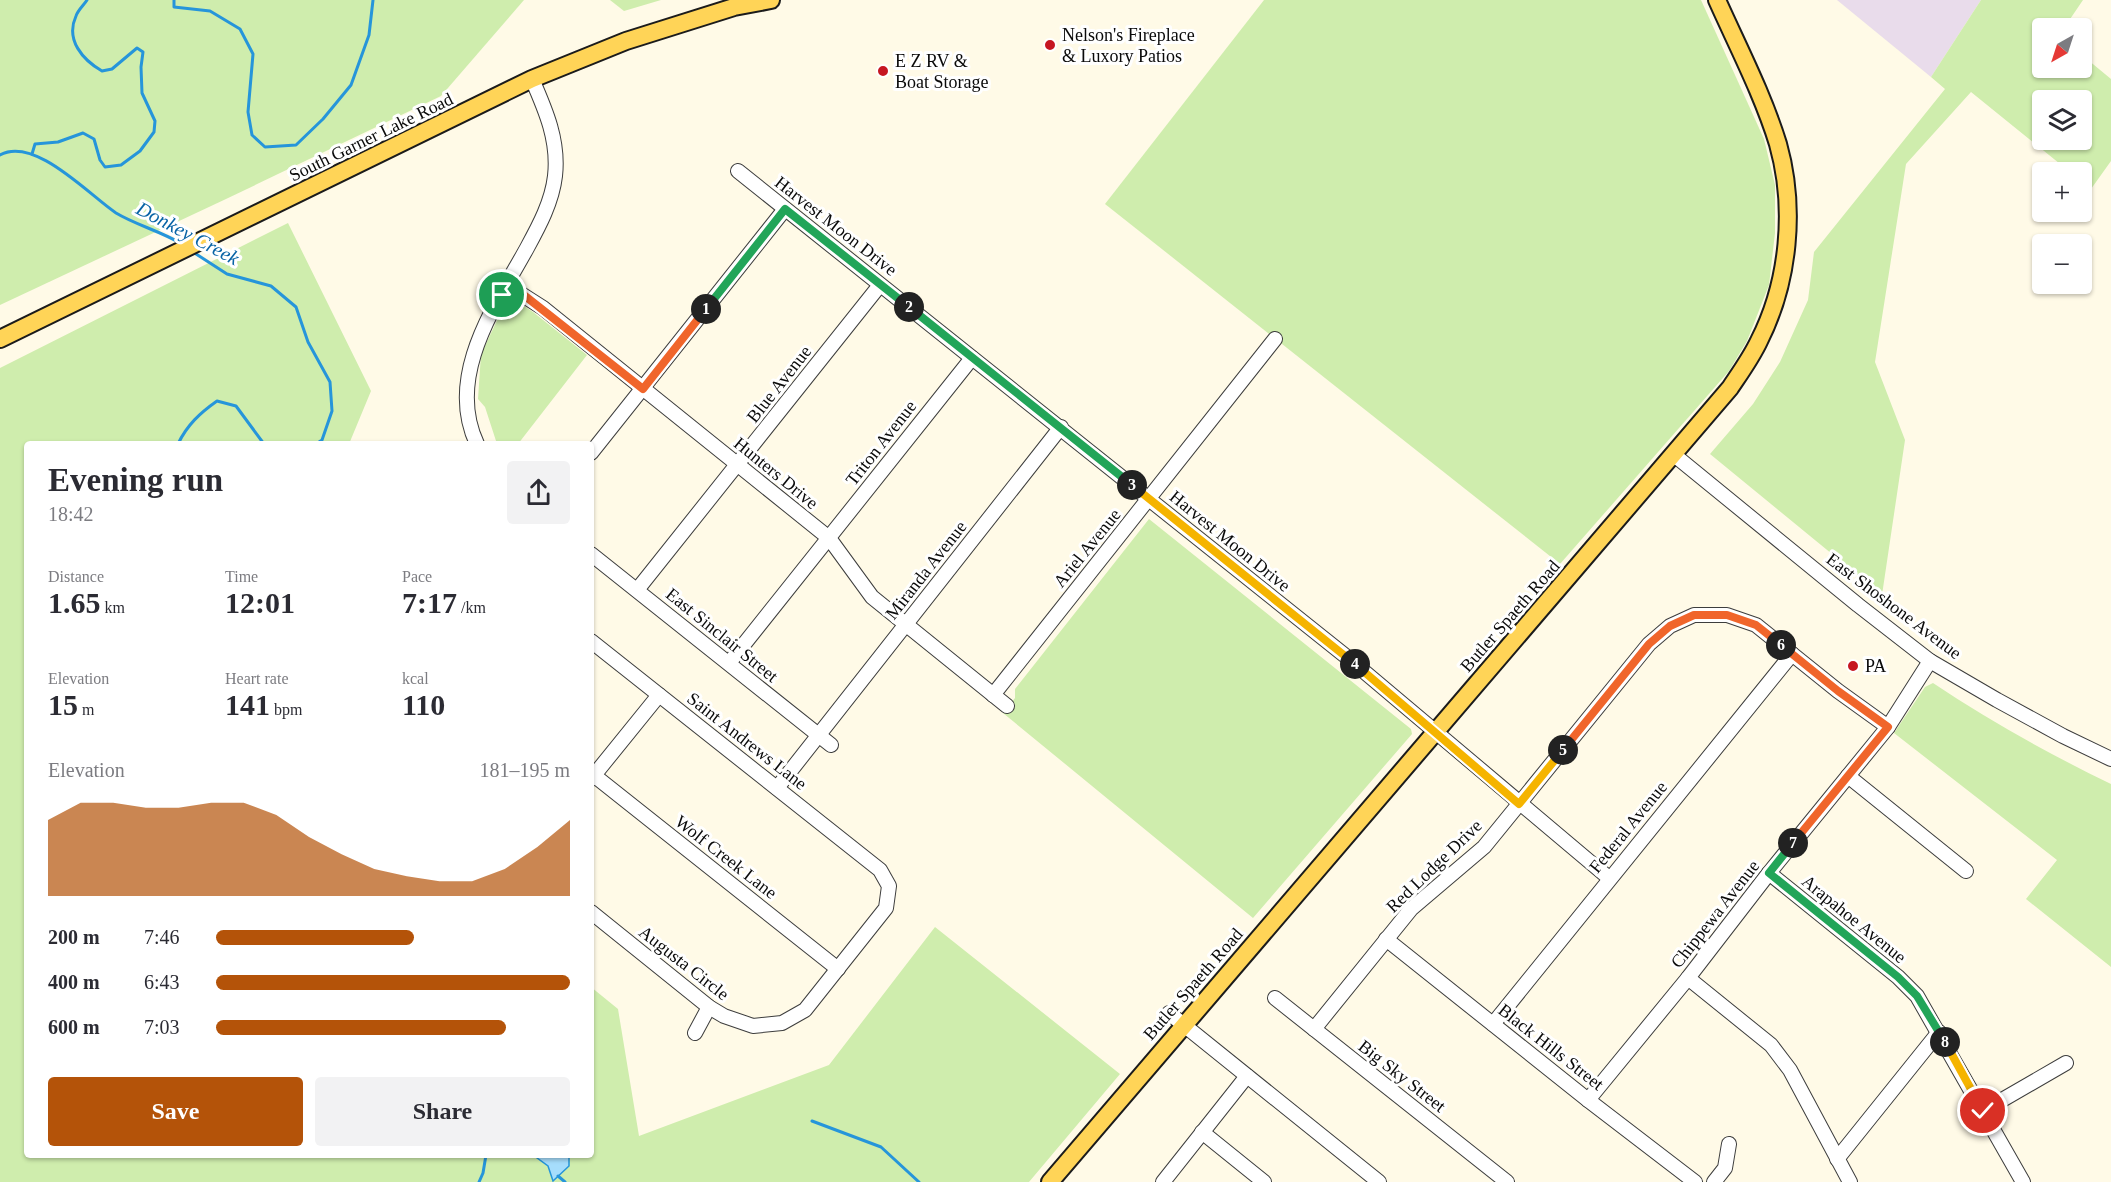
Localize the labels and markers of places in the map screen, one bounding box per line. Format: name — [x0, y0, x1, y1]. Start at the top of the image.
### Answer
place label: Nelson's Fireplace & Luxory Patios — [1062, 25, 1195, 66]
marker: Nelson's Fireplace & Luxory Patios — [1043, 38, 1057, 52]
place label: E Z RV & Boat Storage — [895, 51, 988, 92]
marker: E Z RV & Boat Storage — [876, 64, 890, 78]
pin — [476, 269, 527, 320]
pin: 2 — [894, 292, 924, 322]
pin: 1 — [691, 294, 721, 324]
pin: 3 — [1117, 470, 1147, 500]
pin: 6 — [1766, 630, 1796, 660]
pin: 4 — [1340, 649, 1370, 679]
place label: PA — [1865, 656, 1886, 676]
marker: PA — [1846, 659, 1860, 673]
pin: 5 — [1548, 735, 1578, 765]
pin: 7 — [1778, 828, 1808, 858]
pin: 8 — [1930, 1027, 1960, 1057]
pin — [1957, 1085, 2008, 1136]

